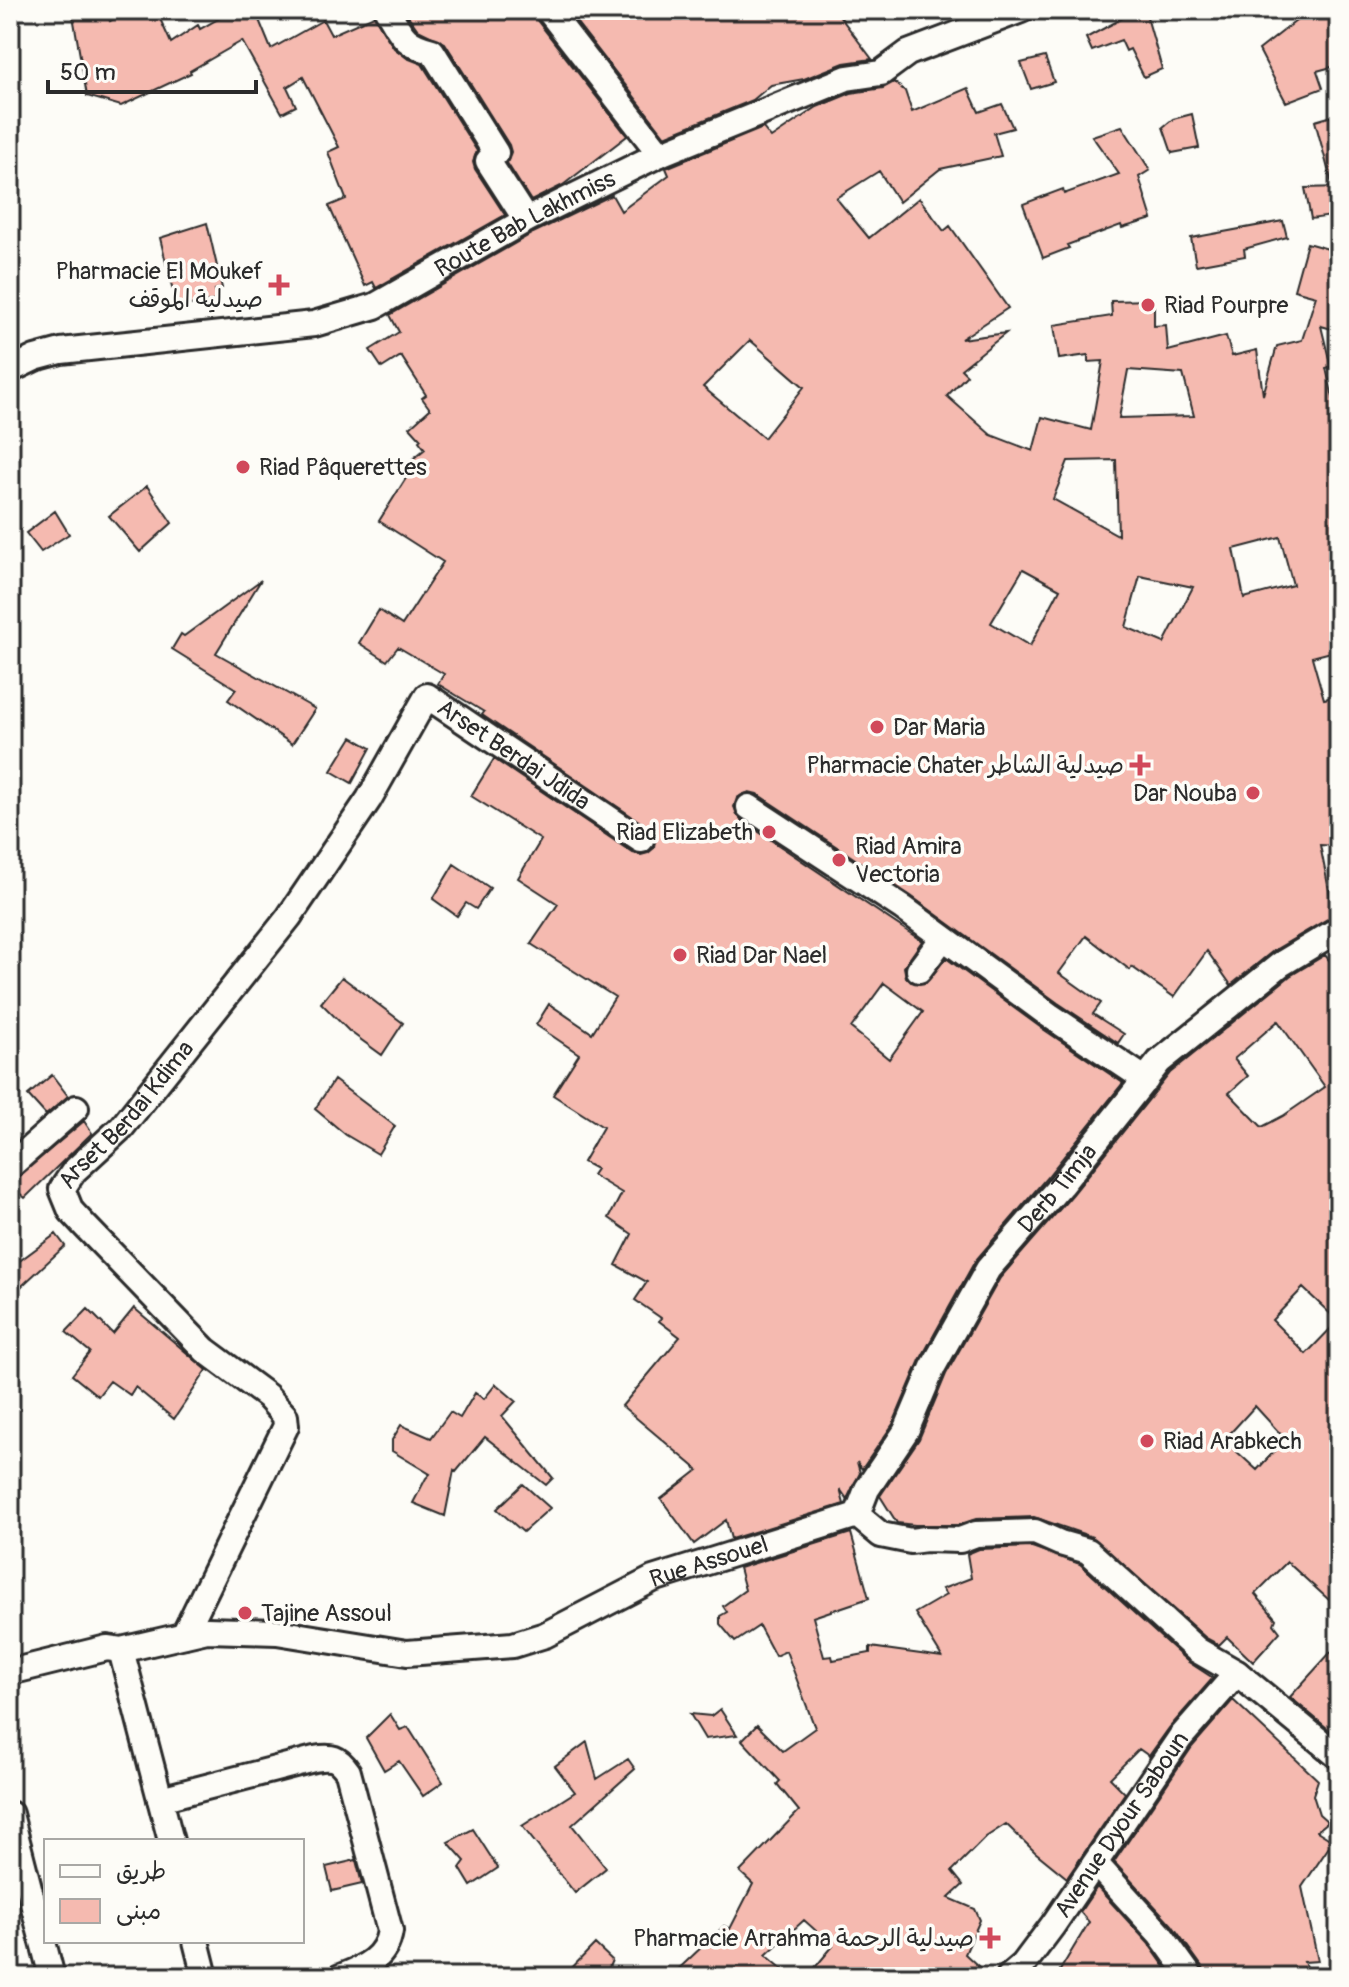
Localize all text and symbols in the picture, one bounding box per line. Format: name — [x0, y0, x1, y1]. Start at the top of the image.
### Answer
scale bar — [48, 44, 256, 94]
text: 50 m — [60, 58, 116, 87]
street label: Route Bab Lakhmiss — [430, 164, 621, 284]
place label: Pharmacie El Moukef صيدلية الموقف — [56, 257, 263, 314]
marker: Pharmacie El Moukef صيدلية الموقف — [270, 276, 288, 294]
place label: Riad Pourpre — [1164, 291, 1288, 320]
marker: Riad Pourpre — [1139, 296, 1157, 314]
place label: Riad Pâquerettes — [259, 453, 427, 482]
marker: Riad Pâquerettes — [234, 458, 252, 476]
street label: Arset Berdai Jdida — [432, 693, 595, 817]
place label: Dar Maria — [893, 713, 985, 742]
marker: Dar Maria — [868, 718, 886, 736]
place label: Pharmacie Chater صيدلية الشاطر — [806, 751, 1124, 780]
marker: Pharmacie Chater صيدلية الشاطر — [1131, 756, 1149, 774]
place label: Dar Nouba — [1133, 779, 1237, 808]
marker: Dar Nouba — [1244, 784, 1262, 802]
place label: Riad Elizabeth — [616, 818, 753, 847]
marker: Riad Elizabeth — [760, 823, 778, 841]
place label: Riad Amira Vectoria — [855, 832, 962, 889]
marker: Riad Amira Vectoria — [830, 851, 848, 869]
place label: Riad Dar Nael — [696, 941, 827, 970]
marker: Riad Dar Nael — [671, 946, 689, 964]
street label: Arset Berdai Kdima — [52, 1035, 200, 1194]
street label: Derb Timja — [1012, 1138, 1103, 1239]
place label: Riad Arabkech — [1163, 1427, 1302, 1456]
marker: Riad Arabkech — [1138, 1432, 1156, 1450]
street label: Rue Assouel — [646, 1530, 772, 1594]
place label: Tajine Assoul — [261, 1599, 392, 1628]
marker: Tajine Assoul — [236, 1604, 254, 1622]
street label: Avenue Dyour Saboun — [1048, 1726, 1195, 1923]
legend — [44, 1839, 304, 1943]
text: طريق — [116, 1857, 166, 1886]
text: مبنى — [116, 1897, 161, 1926]
place label: Pharmacie Arrahma صيدلية الرحمة — [633, 1924, 974, 1953]
marker: Pharmacie Arrahma صيدلية الرحمة — [981, 1929, 999, 1947]

